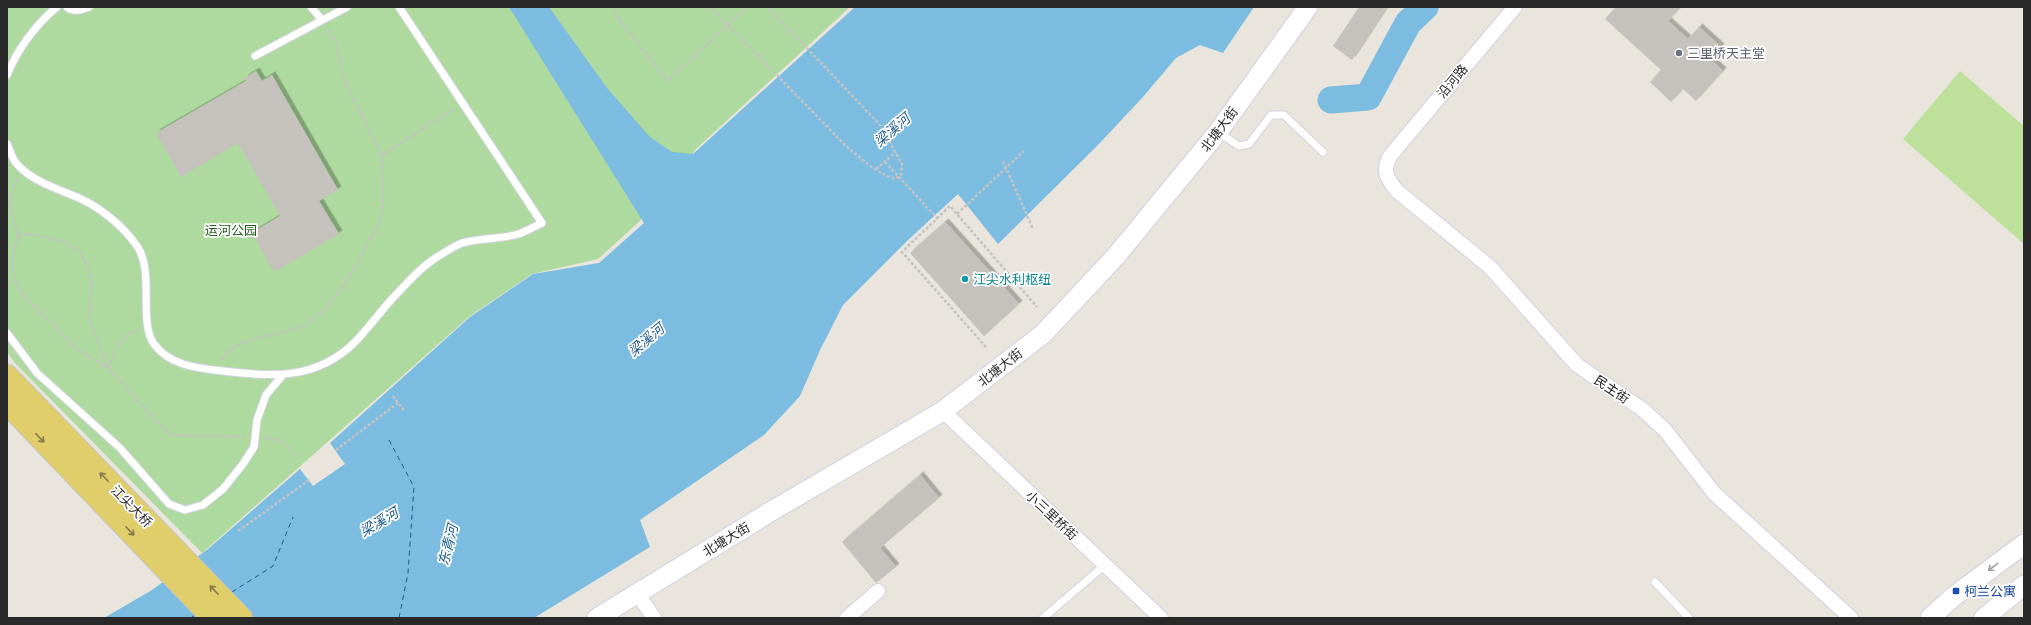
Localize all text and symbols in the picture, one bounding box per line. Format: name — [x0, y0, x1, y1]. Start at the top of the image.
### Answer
place label: 三里桥天主堂 — [1687, 46, 1765, 61]
marker: 三里桥天主堂 — [1674, 48, 1684, 58]
street label: 沿河路 — [1434, 62, 1471, 101]
street label: 北塘大街 — [1198, 104, 1241, 155]
water label: 梁溪河 — [871, 108, 916, 151]
park label: 运河公园 — [205, 223, 257, 238]
place label: 江尖水利枢纽 — [973, 272, 1051, 287]
marker: 江尖水利枢纽 — [960, 274, 970, 284]
water label: 梁溪河 — [625, 318, 670, 360]
street label: 北塘大街 — [975, 345, 1025, 389]
street label: 民主街 — [1591, 372, 1632, 407]
one-way arrow — [35, 433, 45, 443]
one-way arrow — [99, 472, 109, 482]
street label: 江尖大桥 — [108, 482, 155, 530]
street label: 小三里桥街 — [1023, 488, 1081, 543]
water label: 梁溪河 — [357, 503, 404, 541]
water label: 东青河 — [435, 520, 463, 568]
street label: 北塘大街 — [700, 520, 752, 559]
one-way arrow — [125, 526, 134, 536]
one-way arrow — [1987, 563, 1998, 571]
place label: 柯兰公寓 — [1964, 584, 2016, 599]
one-way arrow — [209, 585, 219, 595]
marker: 柯兰公寓 — [1951, 586, 1961, 596]

